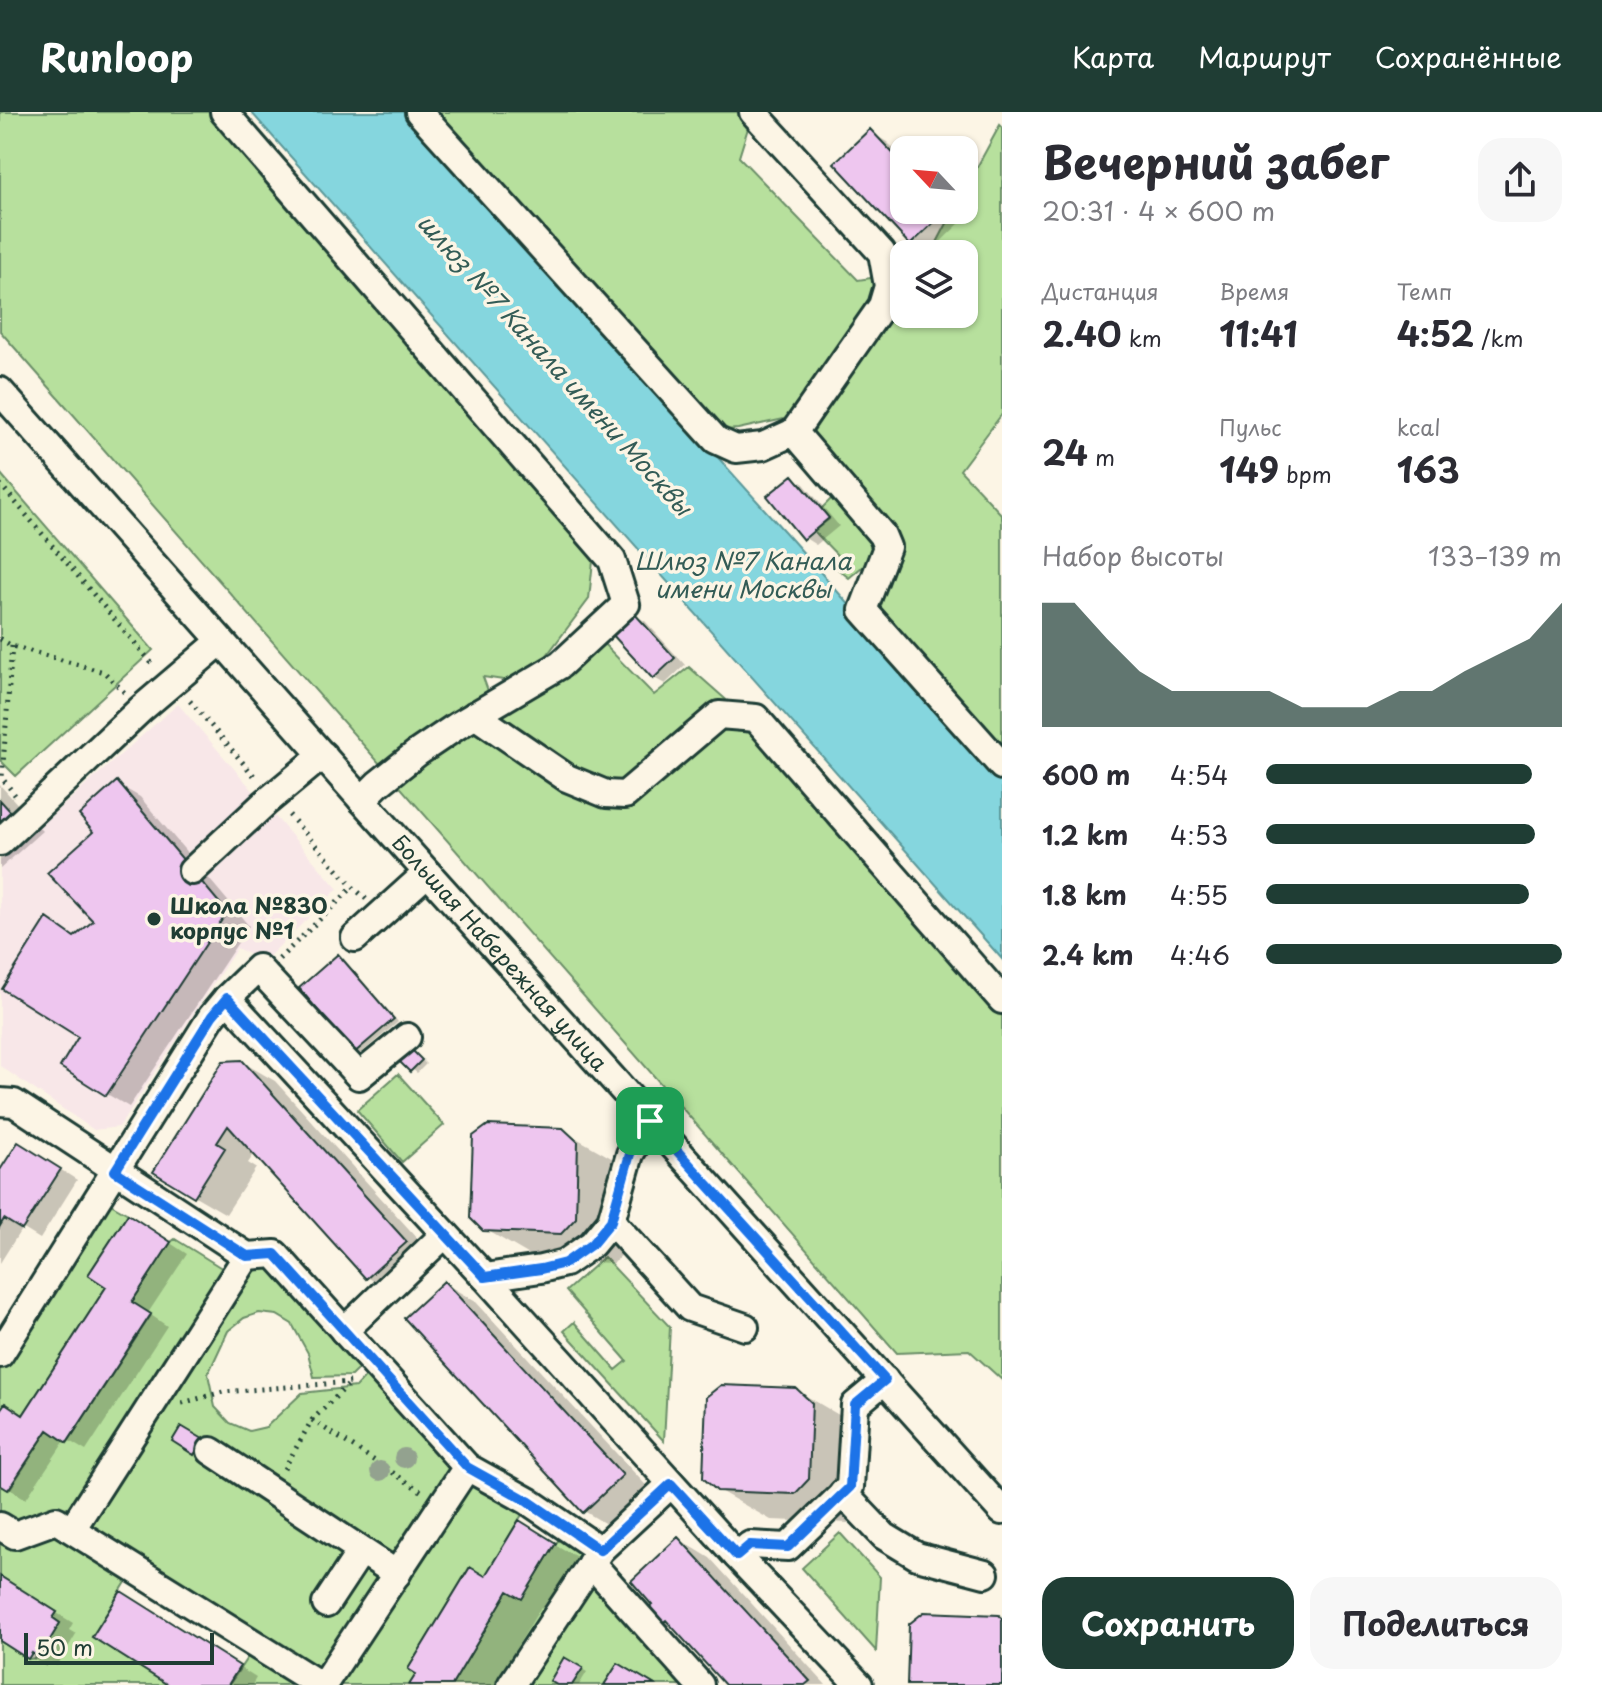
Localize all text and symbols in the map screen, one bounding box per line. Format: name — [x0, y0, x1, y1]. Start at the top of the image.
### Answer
text: Runloop — [40, 28, 193, 85]
text: Карта — [1072, 35, 1154, 78]
text: Маршрут — [1198, 35, 1331, 78]
text: Сохранённые — [1375, 35, 1562, 78]
text: Вечерний забег — [1042, 128, 1389, 194]
north arrow — [890, 136, 978, 224]
map controls — [890, 136, 978, 328]
button: share — [1478, 138, 1562, 222]
text: 20:31 · 4 × 600 m — [1042, 191, 1275, 230]
water label: шлюз №7 Канала имени Москвы — [410, 205, 702, 524]
button: layers — [890, 240, 978, 328]
text: Дистанция — [1042, 274, 1159, 307]
text: Время — [1219, 274, 1290, 307]
text: Темп — [1397, 274, 1452, 307]
text: 2.40 — [1042, 307, 1122, 359]
text: 11:41 — [1219, 307, 1298, 359]
text: 4:52 — [1397, 307, 1474, 359]
text: km — [1122, 321, 1162, 354]
text: /km — [1474, 321, 1523, 354]
text: Пульс — [1219, 410, 1282, 443]
text: kcal — [1397, 410, 1441, 443]
text: 24 — [1042, 426, 1088, 478]
text: m — [1088, 440, 1115, 473]
text: 149 — [1219, 443, 1279, 495]
text: 163 — [1397, 443, 1460, 495]
text: bpm — [1279, 457, 1332, 490]
text: Набор высоты — [1042, 536, 1224, 575]
text: 133–139 m — [1428, 536, 1562, 575]
water label: Шлюз №7 Канала имени Москвы — [635, 542, 852, 606]
text: 600 m — [1042, 755, 1130, 794]
text: 4:54 — [1170, 755, 1229, 794]
text: 1.2 km — [1042, 815, 1128, 854]
text: 4:53 — [1170, 815, 1228, 854]
street label: Большая Набережная улица — [385, 826, 616, 1078]
text: 1.8 km — [1042, 875, 1127, 914]
text: 4:55 — [1170, 875, 1228, 914]
place label: Школа №830 корпус №1 — [170, 888, 327, 946]
marker: Школа №830 корпус №1 — [145, 910, 163, 928]
text: 2.4 km — [1042, 935, 1134, 974]
text: 4:46 — [1170, 935, 1230, 974]
pin — [616, 1087, 684, 1155]
icon: arrive — [628, 1099, 672, 1143]
button: Сохранить — [1042, 1577, 1294, 1669]
button: Поделиться — [1310, 1577, 1562, 1669]
scale bar — [24, 1629, 214, 1665]
text: 50 m — [36, 1630, 93, 1663]

